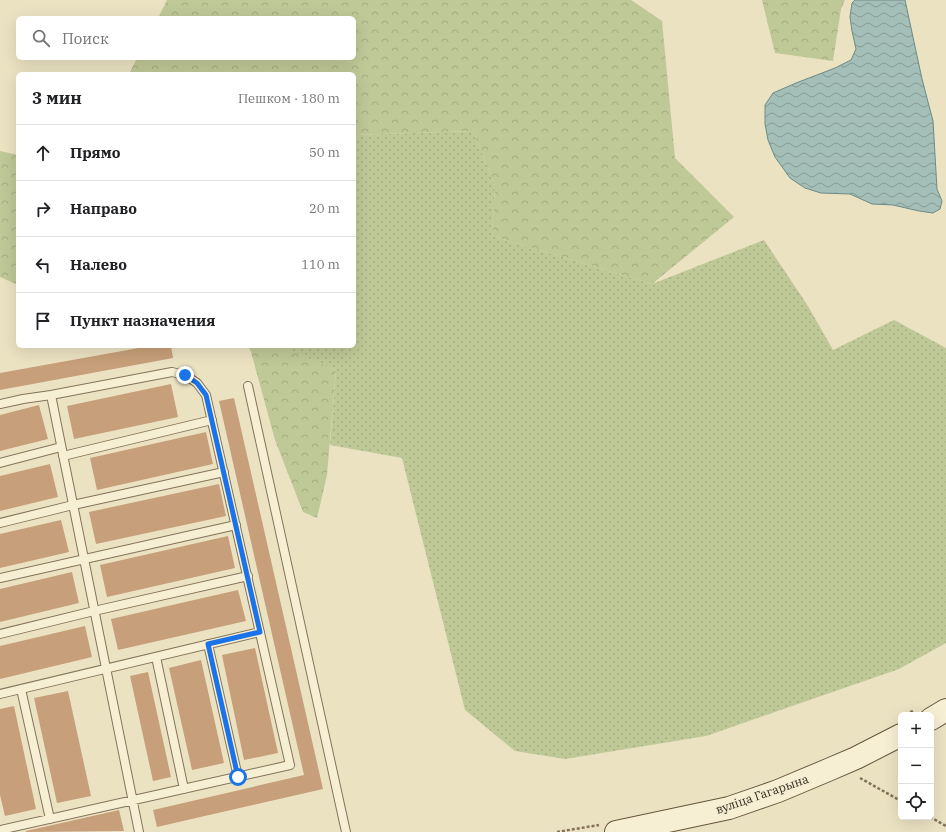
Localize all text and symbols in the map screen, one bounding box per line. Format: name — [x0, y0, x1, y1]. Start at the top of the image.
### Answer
search box — [16, 16, 356, 60]
icon: search — [30, 27, 52, 49]
text: Поиск — [62, 29, 109, 48]
text: 3 мин — [32, 87, 82, 109]
text: Пешком · 180 m — [238, 90, 340, 107]
icon: ahead — [32, 142, 54, 164]
text: Прямо — [70, 143, 121, 162]
text: 50 m — [309, 144, 340, 161]
icon: right — [32, 198, 54, 220]
text: Направо — [70, 199, 137, 218]
text: 20 m — [309, 200, 340, 217]
icon: left — [32, 254, 54, 276]
text: Налево — [70, 255, 127, 274]
text: 110 m — [301, 256, 340, 273]
icon: arrive — [32, 310, 54, 332]
text: Пункт назначения — [70, 311, 216, 330]
route end — [176, 366, 194, 384]
map controls — [898, 712, 934, 820]
button: + — [898, 712, 934, 748]
button: − — [898, 748, 934, 784]
route start — [229, 768, 247, 786]
street label: вуліца Гагарына — [714, 771, 811, 817]
button: locate — [898, 784, 934, 820]

